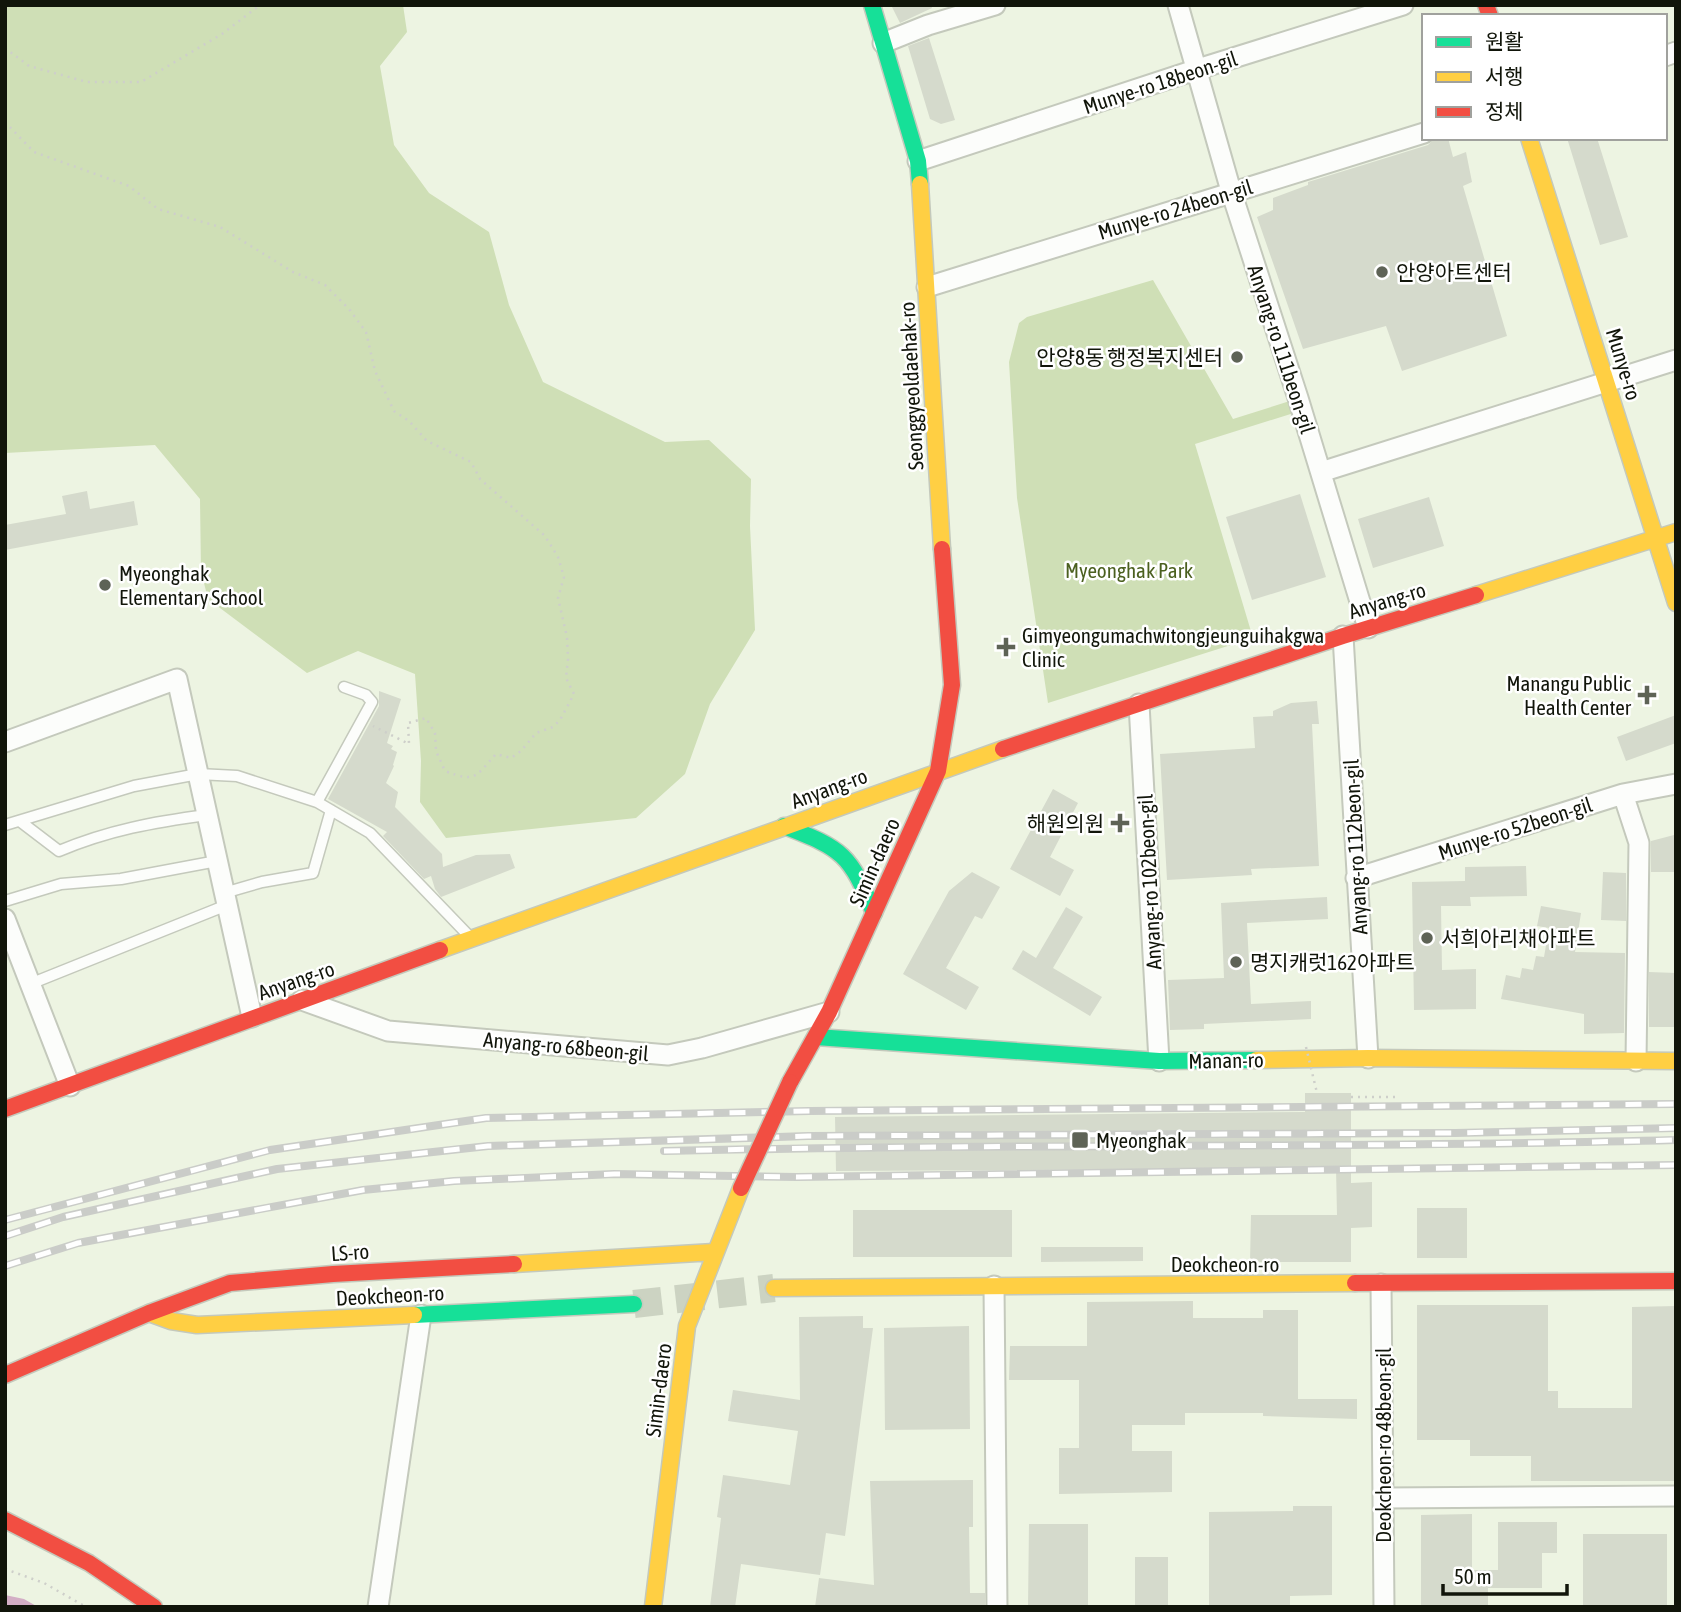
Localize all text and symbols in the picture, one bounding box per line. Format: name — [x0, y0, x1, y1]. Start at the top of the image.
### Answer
legend — [1422, 14, 1667, 140]
text: 원활 — [1485, 29, 1524, 53]
street label: Munye-ro 18beon-gil — [1080, 46, 1240, 118]
text: 서행 — [1485, 64, 1524, 88]
text: 정체 — [1485, 99, 1524, 123]
street label: Munye-ro 24beon-gil — [1095, 174, 1256, 244]
place label: 안양아트센터 — [1396, 260, 1512, 284]
street label: Anyang-ro 111beon-gil — [1243, 262, 1321, 437]
marker: 안양아트센터 — [1374, 264, 1390, 280]
street label: Seonggyeoldaehak-ro — [895, 301, 927, 471]
street label: Munye-ro — [1602, 325, 1646, 403]
place label: 안양8동 행정복지센터 — [1036, 345, 1223, 369]
marker: 안양8동 행정복지센터 — [1229, 349, 1245, 365]
park label: Myeonghak Park — [1065, 558, 1193, 582]
place label: Myeonghak Elementary School — [119, 561, 264, 609]
marker: Myeonghak Elementary School — [97, 577, 113, 593]
street label: Anyang-ro — [1346, 577, 1428, 623]
place label: Gimyeongumachwitongjeunguihakgwa Clinic — [1022, 623, 1324, 671]
marker: Gimyeongumachwitongjeunguihakgwa Clinic — [996, 637, 1016, 657]
place label: Manangu Public Health Center — [1506, 671, 1632, 719]
marker: Manangu Public Health Center — [1637, 685, 1657, 705]
street label: Anyang-ro 112beon-gil — [1338, 758, 1372, 935]
street label: Anyang-ro — [788, 763, 870, 813]
street label: Munye-ro 52beon-gil — [1435, 792, 1595, 864]
street label: Anyang-ro 102beon-gil — [1132, 793, 1166, 970]
place label: 해원의원 — [1027, 811, 1104, 835]
marker: 해원의원 — [1110, 813, 1130, 833]
street label: Simin-daero — [844, 814, 904, 910]
place label: 서희아리채아파트 — [1441, 926, 1596, 950]
marker: 서희아리채아파트 — [1419, 930, 1435, 946]
place label: 명지캐럿162아파트 — [1250, 950, 1415, 974]
marker: 명지캐럿162아파트 — [1228, 954, 1244, 970]
street label: Anyang-ro — [255, 956, 337, 1004]
street label: Anyang-ro 68beon-gil — [482, 1027, 650, 1065]
street label: Manan-ro — [1188, 1047, 1264, 1073]
place label: Myeonghak — [1096, 1128, 1186, 1152]
marker: Myeonghak — [1070, 1130, 1090, 1150]
street label: LS-ro — [330, 1239, 370, 1265]
street label: Deokcheon-ro — [1171, 1252, 1279, 1276]
street label: Deokcheon-ro — [335, 1280, 445, 1310]
street label: Simin-daero — [640, 1342, 676, 1438]
street label: Deokcheon-ro 48beon-gil — [1371, 1347, 1395, 1543]
scale bar — [1443, 1552, 1567, 1596]
text: 50 m — [1454, 1564, 1492, 1588]

